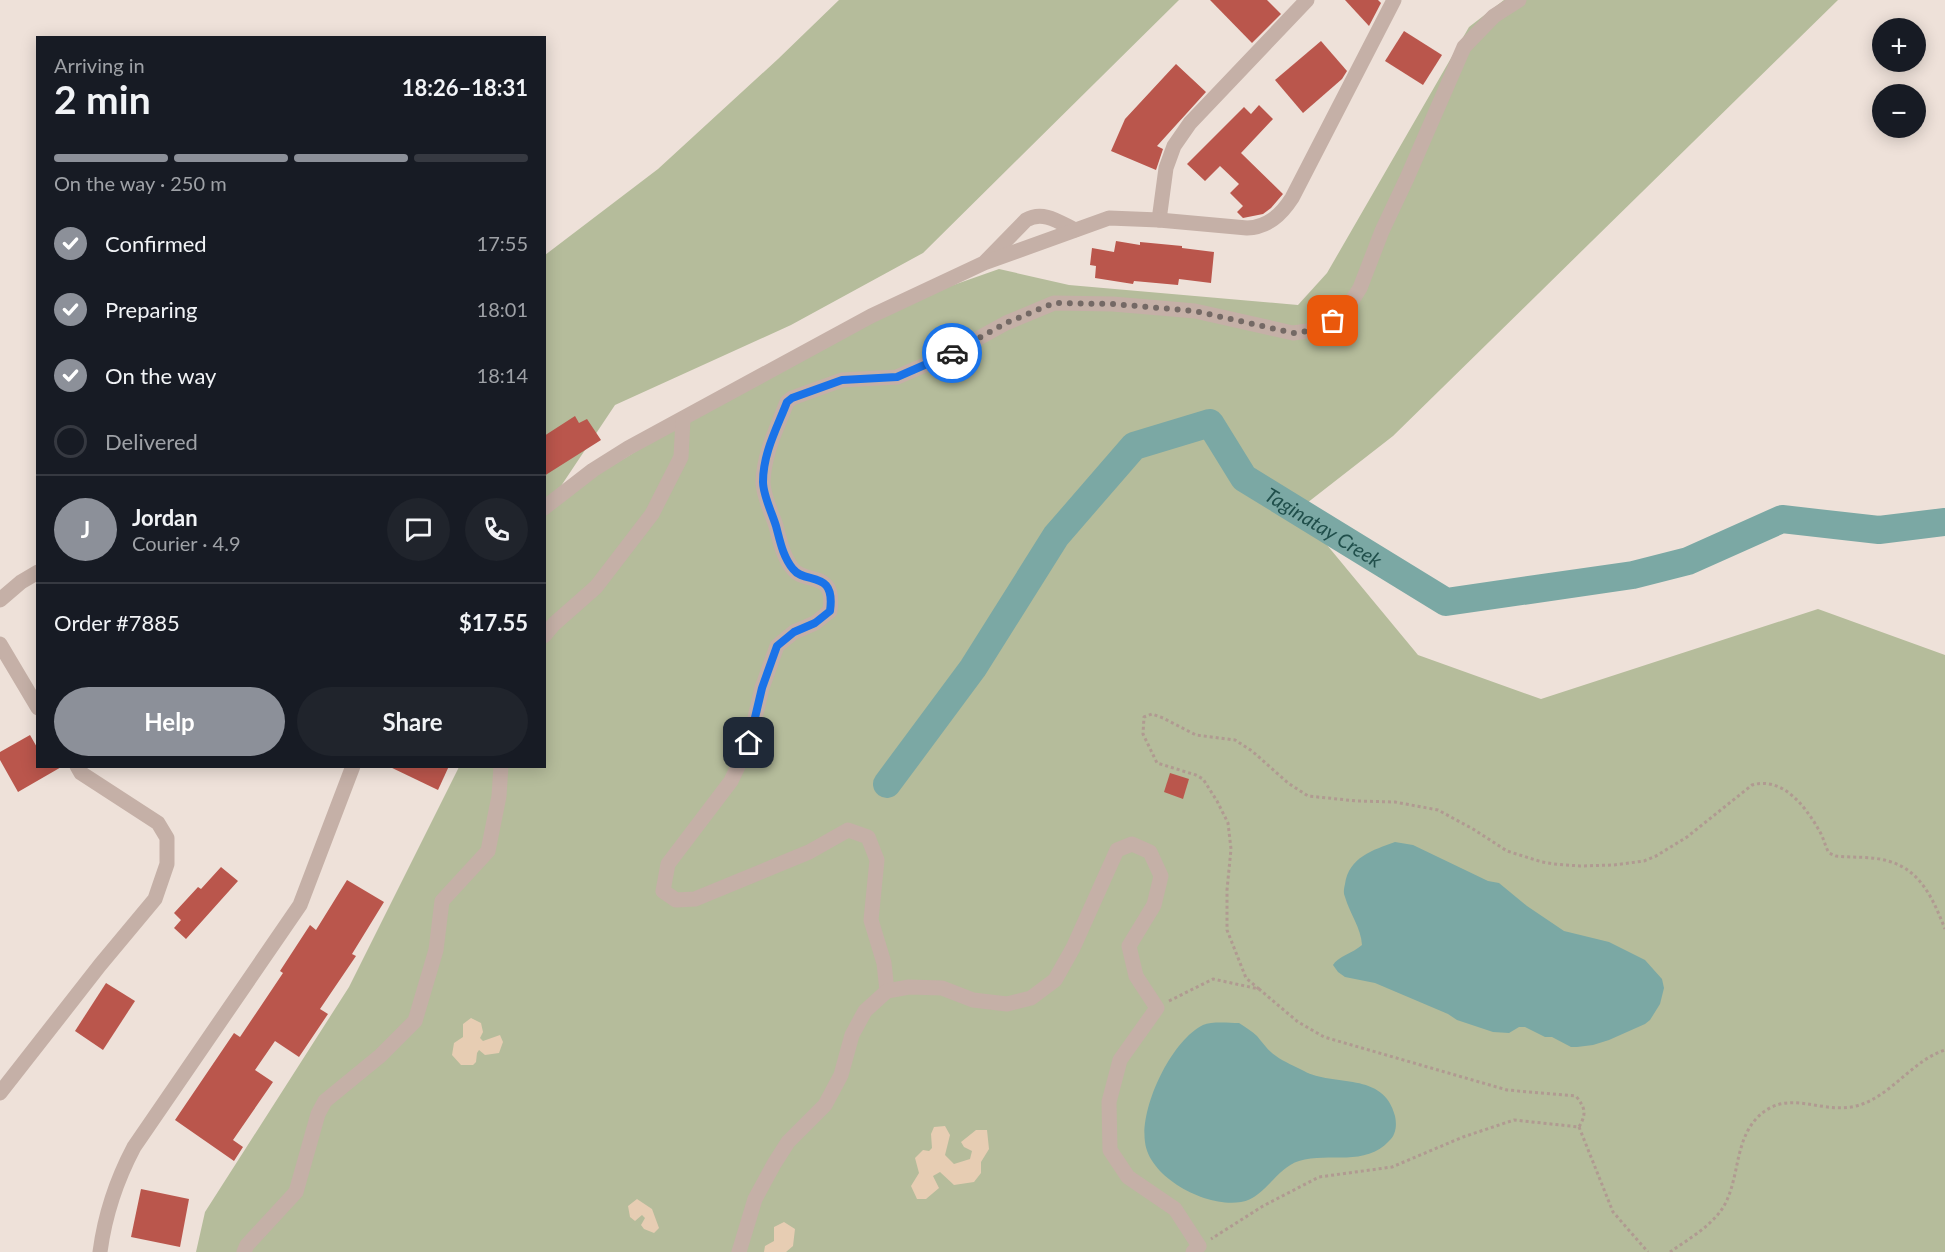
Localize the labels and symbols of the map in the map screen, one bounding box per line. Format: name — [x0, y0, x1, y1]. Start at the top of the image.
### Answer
pin — [1307, 295, 1358, 346]
courier — [922, 323, 982, 383]
water label: Taginatay Creek — [1261, 482, 1387, 572]
pin — [723, 717, 774, 768]

